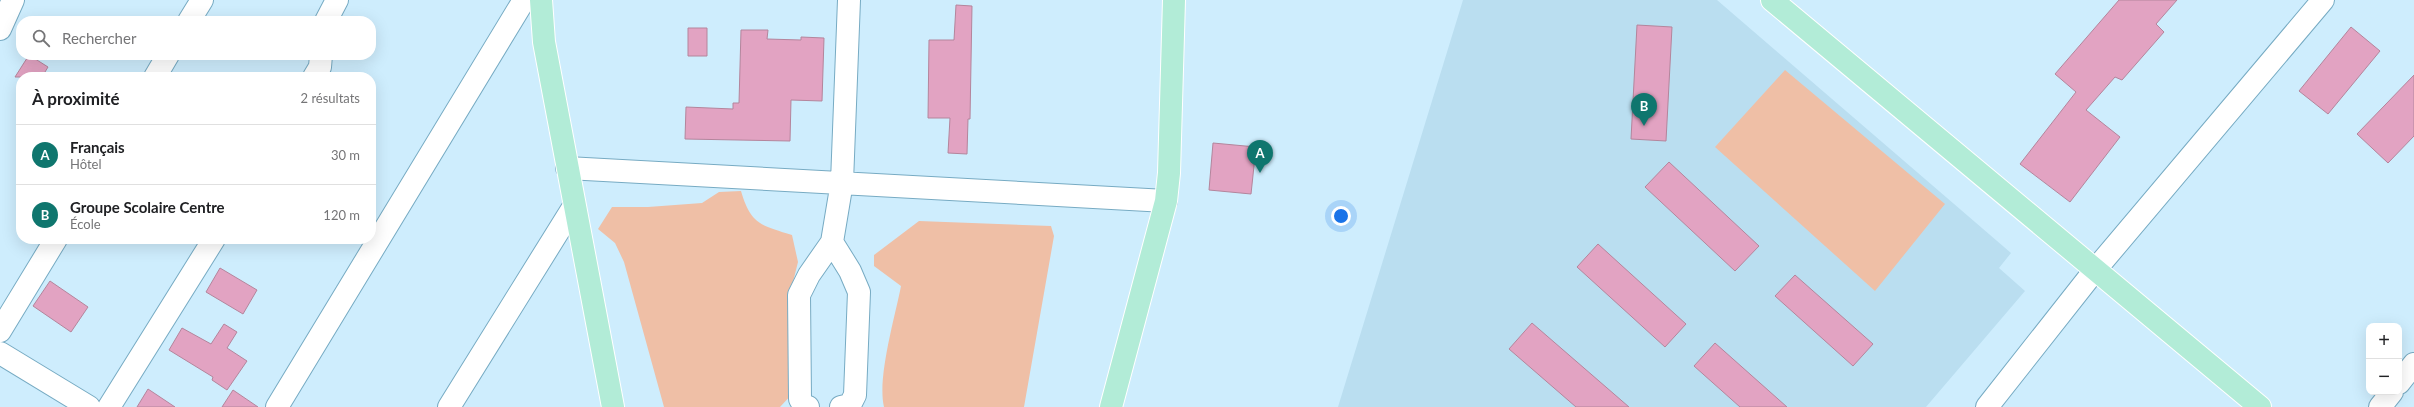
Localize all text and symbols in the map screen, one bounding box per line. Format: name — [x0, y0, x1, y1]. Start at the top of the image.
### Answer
search box — [16, 16, 376, 60]
icon: search — [30, 27, 52, 49]
text: Rechercher — [62, 29, 136, 47]
text: À proximité — [32, 88, 120, 109]
text: 2 résultats — [301, 90, 360, 106]
pin: B — [1631, 93, 1657, 126]
text: Français — [70, 138, 125, 156]
pin: A — [1247, 140, 1273, 173]
text: A — [40, 147, 50, 163]
text: 30 m — [331, 147, 360, 163]
text: Hôtel — [70, 156, 102, 172]
text: Groupe Scolaire Centre — [70, 198, 225, 216]
your location — [1331, 206, 1351, 226]
text: B — [41, 207, 49, 223]
text: 120 m — [323, 207, 360, 223]
text: École — [70, 216, 101, 232]
map controls — [2366, 323, 2402, 395]
button: + — [2366, 323, 2402, 359]
button: − — [2366, 359, 2402, 395]

